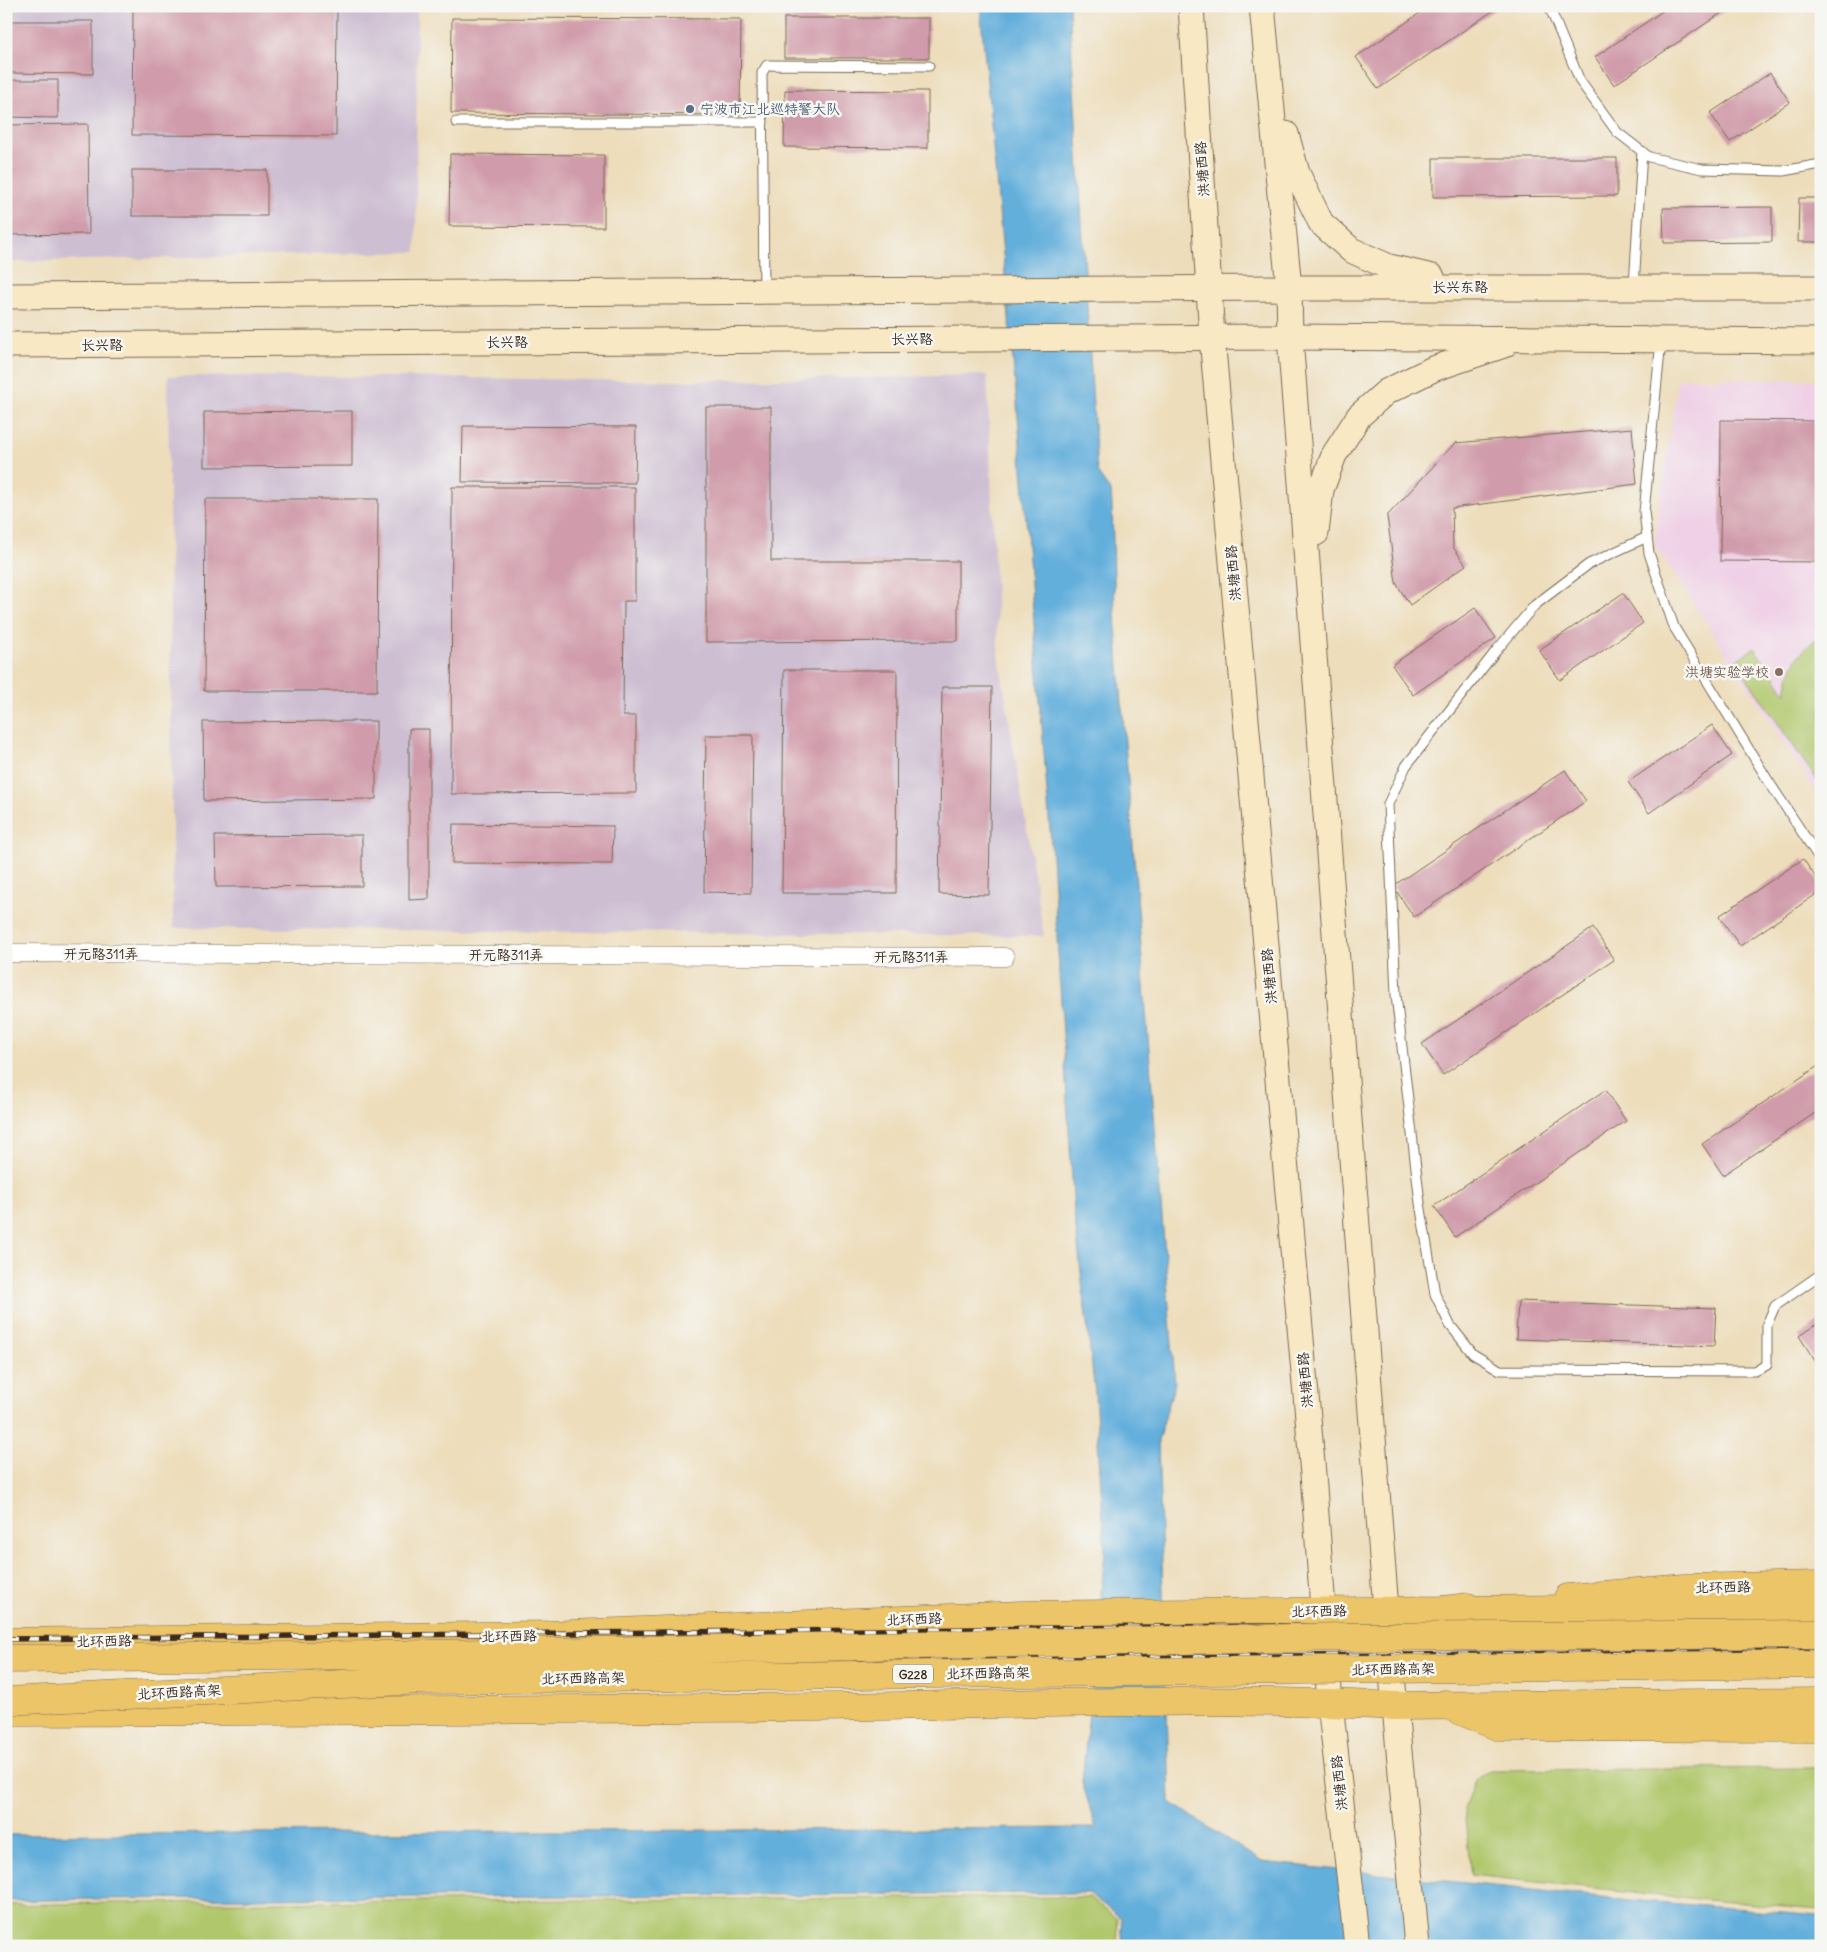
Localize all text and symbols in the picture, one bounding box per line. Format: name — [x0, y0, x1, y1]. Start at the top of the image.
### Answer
place label: 宁波市江北巡特警大队 — [700, 100, 840, 118]
marker: 宁波市江北巡特警大队 — [684, 103, 696, 115]
street label: 洪塘西路 — [1191, 140, 1213, 198]
street label: 长兴东路 — [1432, 278, 1488, 296]
street label: 长兴路 — [891, 330, 933, 348]
street label: 长兴路 — [486, 333, 528, 351]
street label: 长兴路 — [81, 336, 123, 354]
street label: 洪塘西路 — [1222, 544, 1244, 602]
place label: 洪塘实验学校 — [1685, 663, 1769, 681]
marker: 洪塘实验学校 — [1773, 666, 1785, 678]
street label: 开元路311弄 — [64, 945, 138, 963]
street label: 开元路311弄 — [469, 946, 543, 964]
street label: 洪塘西路 — [1258, 947, 1280, 1005]
street label: 开元路311弄 — [874, 948, 948, 966]
street label: 洪塘西路 — [1294, 1351, 1316, 1409]
street label: 北环西路 — [1695, 1578, 1751, 1596]
street label: 北环西路 — [1291, 1602, 1347, 1620]
street label: 北环西路 — [886, 1609, 942, 1629]
street label: 北环西路 — [481, 1627, 537, 1645]
street label: 北环西路 — [76, 1632, 132, 1650]
street label: 北环西路高架 — [1351, 1659, 1435, 1679]
street label: 北环西路高架 — [946, 1663, 1030, 1683]
road number: G228 — [893, 1665, 933, 1684]
street label: 北环西路高架 — [541, 1668, 625, 1688]
street label: 北环西路高架 — [137, 1681, 221, 1703]
street label: 洪塘西路 — [1327, 1754, 1351, 1812]

